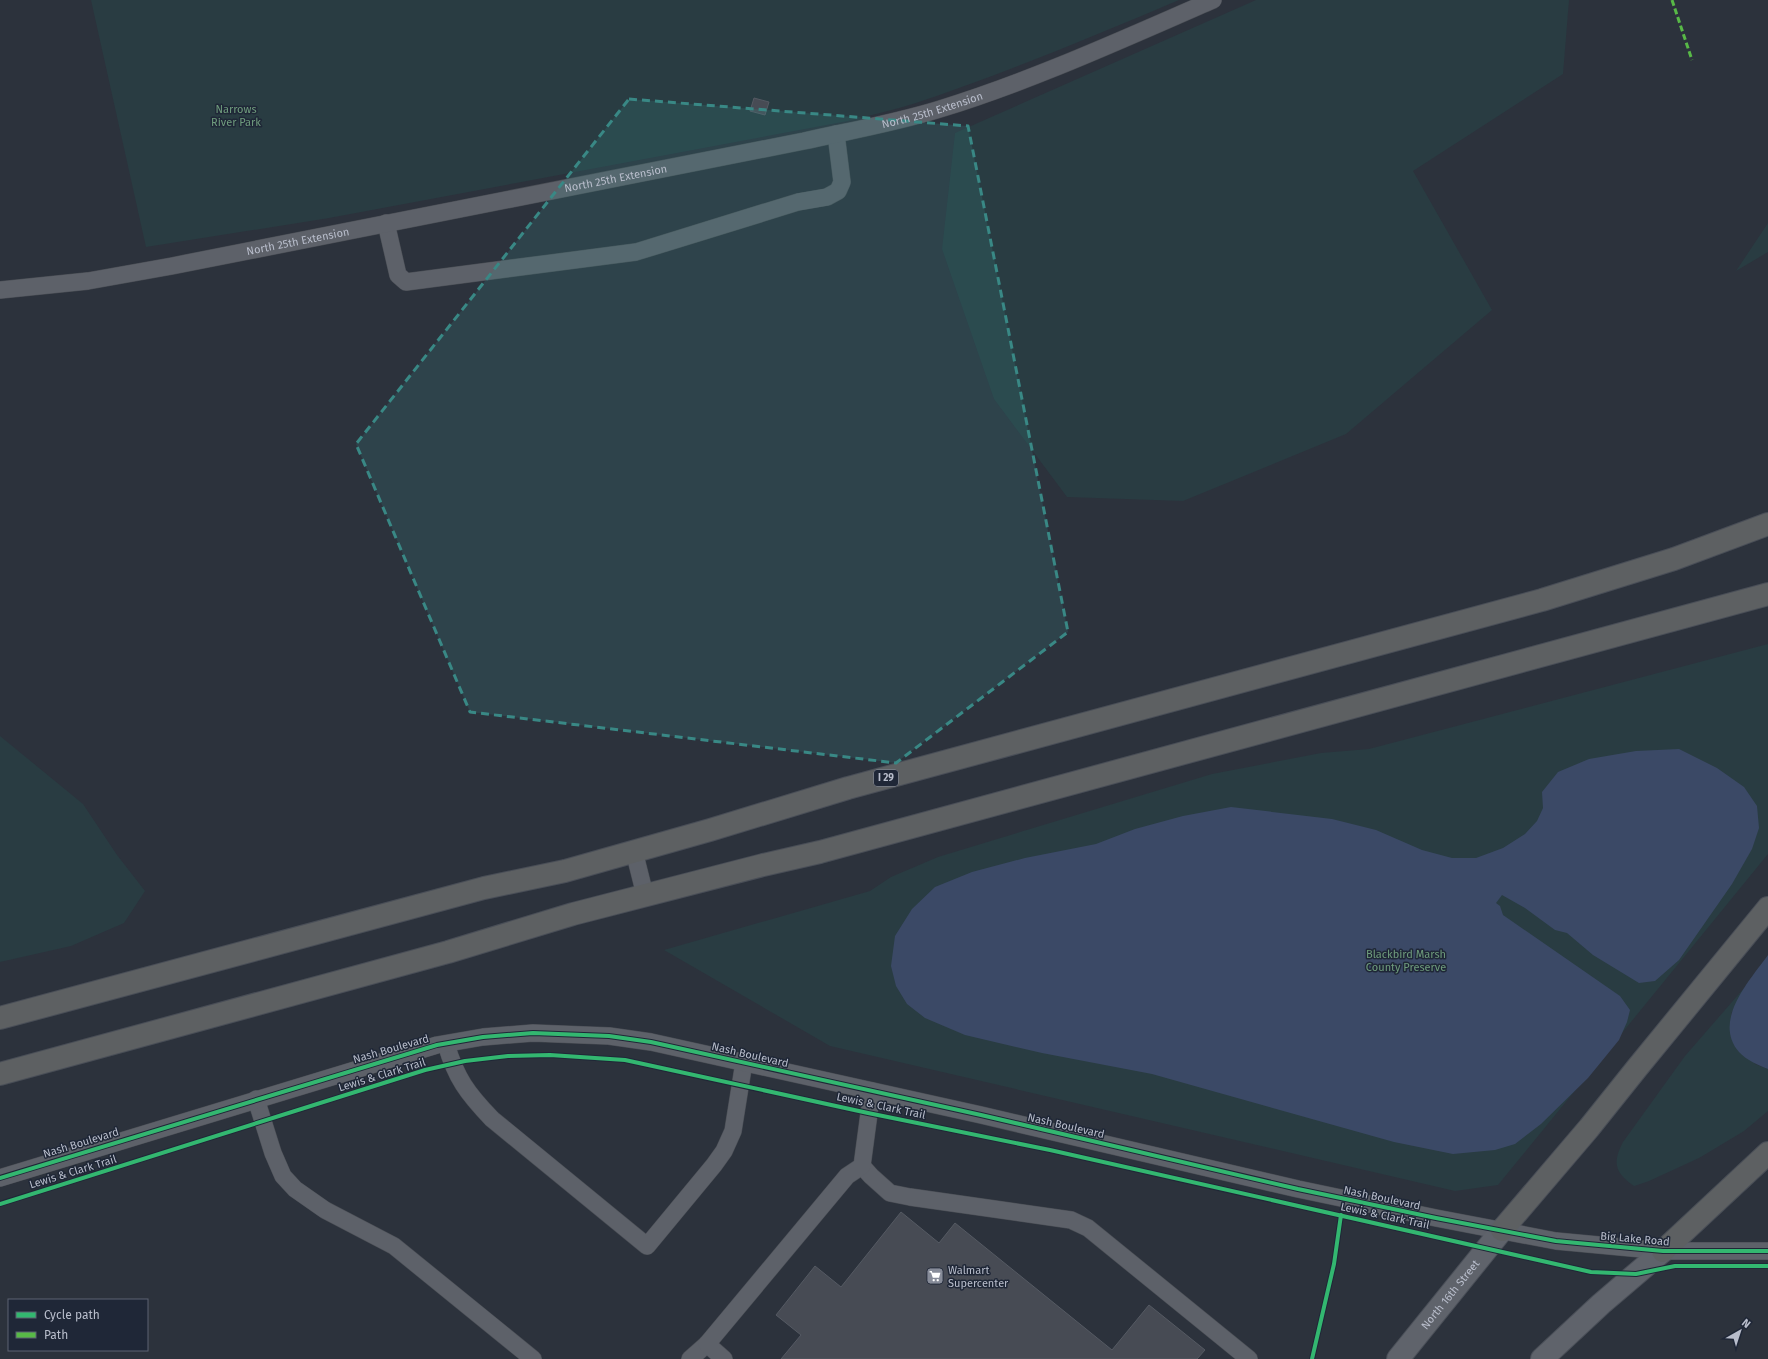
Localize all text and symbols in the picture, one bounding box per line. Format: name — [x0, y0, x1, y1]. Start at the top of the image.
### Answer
street label: North 25th Extension — [880, 89, 984, 131]
park label: Narrows River Park — [211, 103, 261, 129]
street label: North 25th Extension — [563, 162, 668, 195]
street label: North 25th Extension — [245, 225, 350, 258]
road number: I 29 — [874, 770, 898, 786]
park label: Blackbird Marsh County Preserve — [1366, 948, 1446, 974]
street label: Nash Boulevard — [352, 1032, 430, 1066]
street label: Nash Boulevard — [710, 1040, 790, 1070]
street label: Lewis & Clark Trail — [337, 1056, 427, 1094]
street label: Lewis & Clark Trail — [835, 1090, 927, 1122]
street label: Nash Boulevard — [1026, 1111, 1106, 1141]
street label: Nash Boulevard — [42, 1125, 120, 1161]
street label: Lewis & Clark Trail — [28, 1153, 118, 1191]
street label: Nash Boulevard — [1342, 1184, 1422, 1212]
street label: Lewis & Clark Trail — [1339, 1200, 1431, 1232]
street label: Big Lake Road — [1600, 1229, 1670, 1249]
street label: North 16th Street — [1418, 1257, 1482, 1332]
place label: Walmart Supercenter — [948, 1264, 1009, 1290]
supermarket icon: Walmart Supercenter — [925, 1266, 945, 1286]
legend — [8, 1299, 148, 1351]
text: Cycle path — [44, 1308, 100, 1322]
north arrow — [1720, 1311, 1760, 1351]
text: N — [1739, 1316, 1753, 1331]
text: Path — [44, 1328, 68, 1342]

